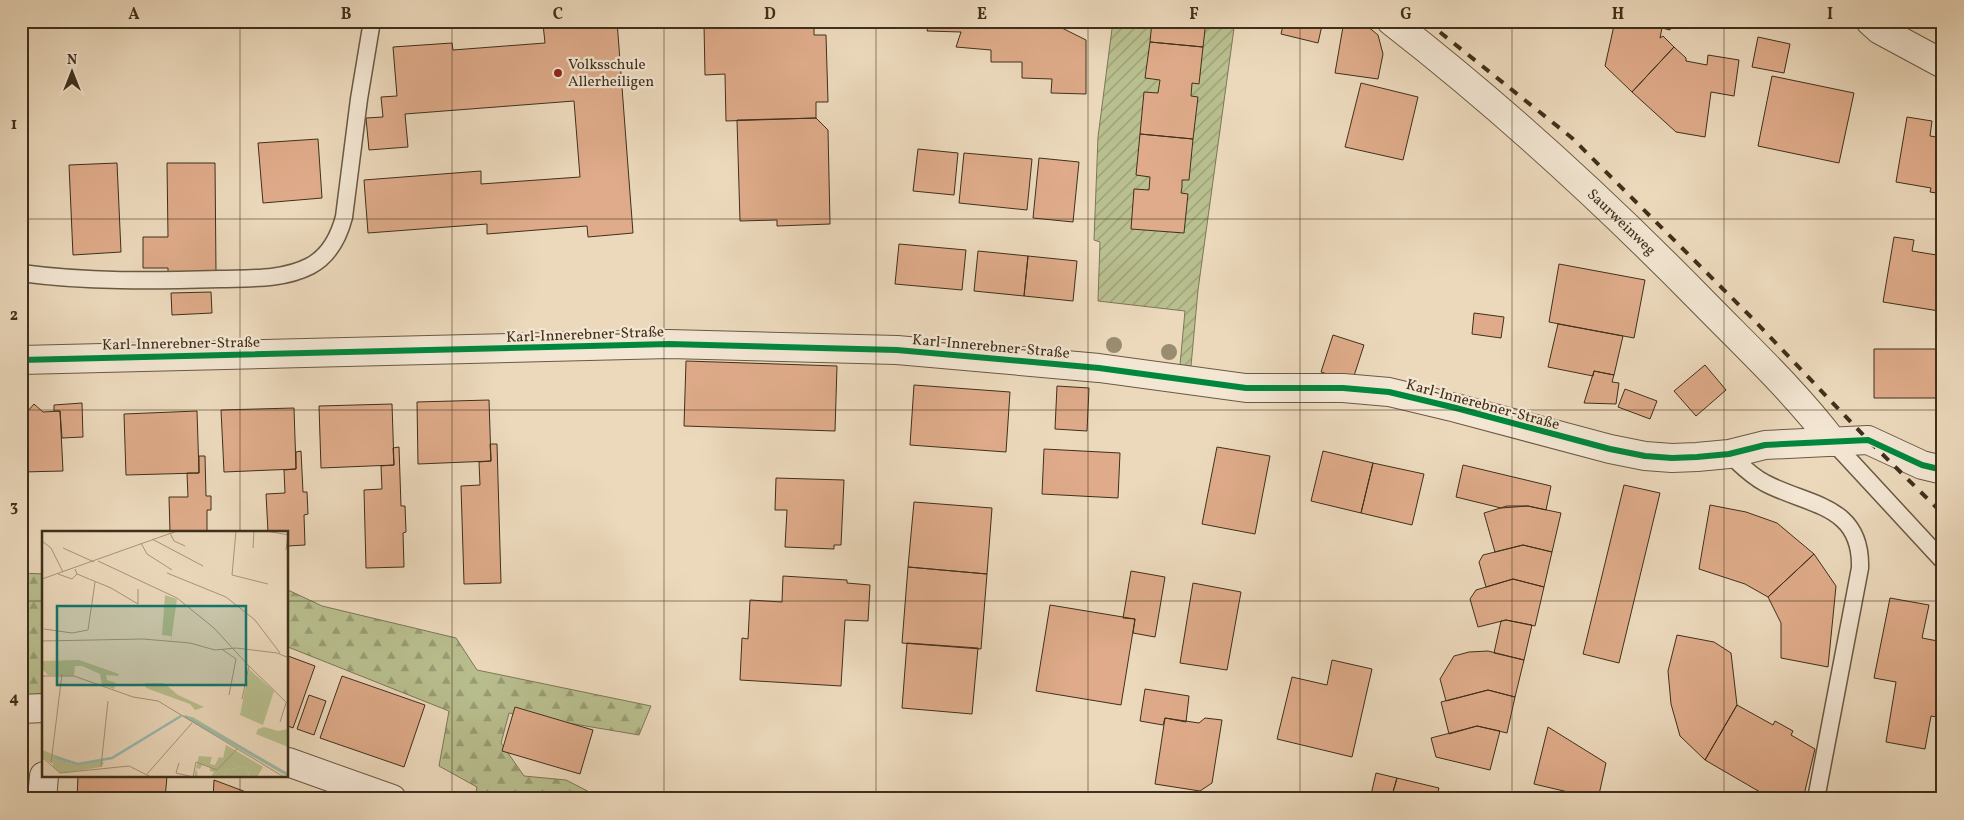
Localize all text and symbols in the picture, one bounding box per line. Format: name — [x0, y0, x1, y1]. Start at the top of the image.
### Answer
text: A — [128, 4, 140, 26]
text: B — [341, 4, 352, 26]
text: C — [553, 4, 563, 26]
text: D — [764, 4, 776, 26]
text: E — [977, 4, 987, 26]
text: F — [1189, 4, 1199, 26]
text: G — [1400, 4, 1412, 26]
text: H — [1612, 4, 1624, 26]
text: I — [1827, 4, 1833, 26]
north arrow — [48, 48, 98, 98]
text: N — [67, 51, 77, 70]
place label: Volksschule Allerheiligen — [568, 55, 654, 93]
marker: Volksschule Allerheiligen — [552, 67, 564, 79]
text: 1 — [11, 114, 17, 136]
street label: Saurweinweg — [1582, 185, 1660, 261]
text: 2 — [10, 305, 18, 327]
street label: Karl-Innerebner-Straße — [506, 322, 664, 349]
street label: Karl-Innerebner-Straße — [911, 330, 1071, 365]
street label: Karl-Innerebner-Straße — [102, 333, 260, 356]
street label: Karl-Innerebner-Straße — [1403, 375, 1562, 436]
text: 3 — [10, 496, 18, 518]
inset map — [42, 531, 289, 778]
text: 4 — [9, 688, 19, 710]

